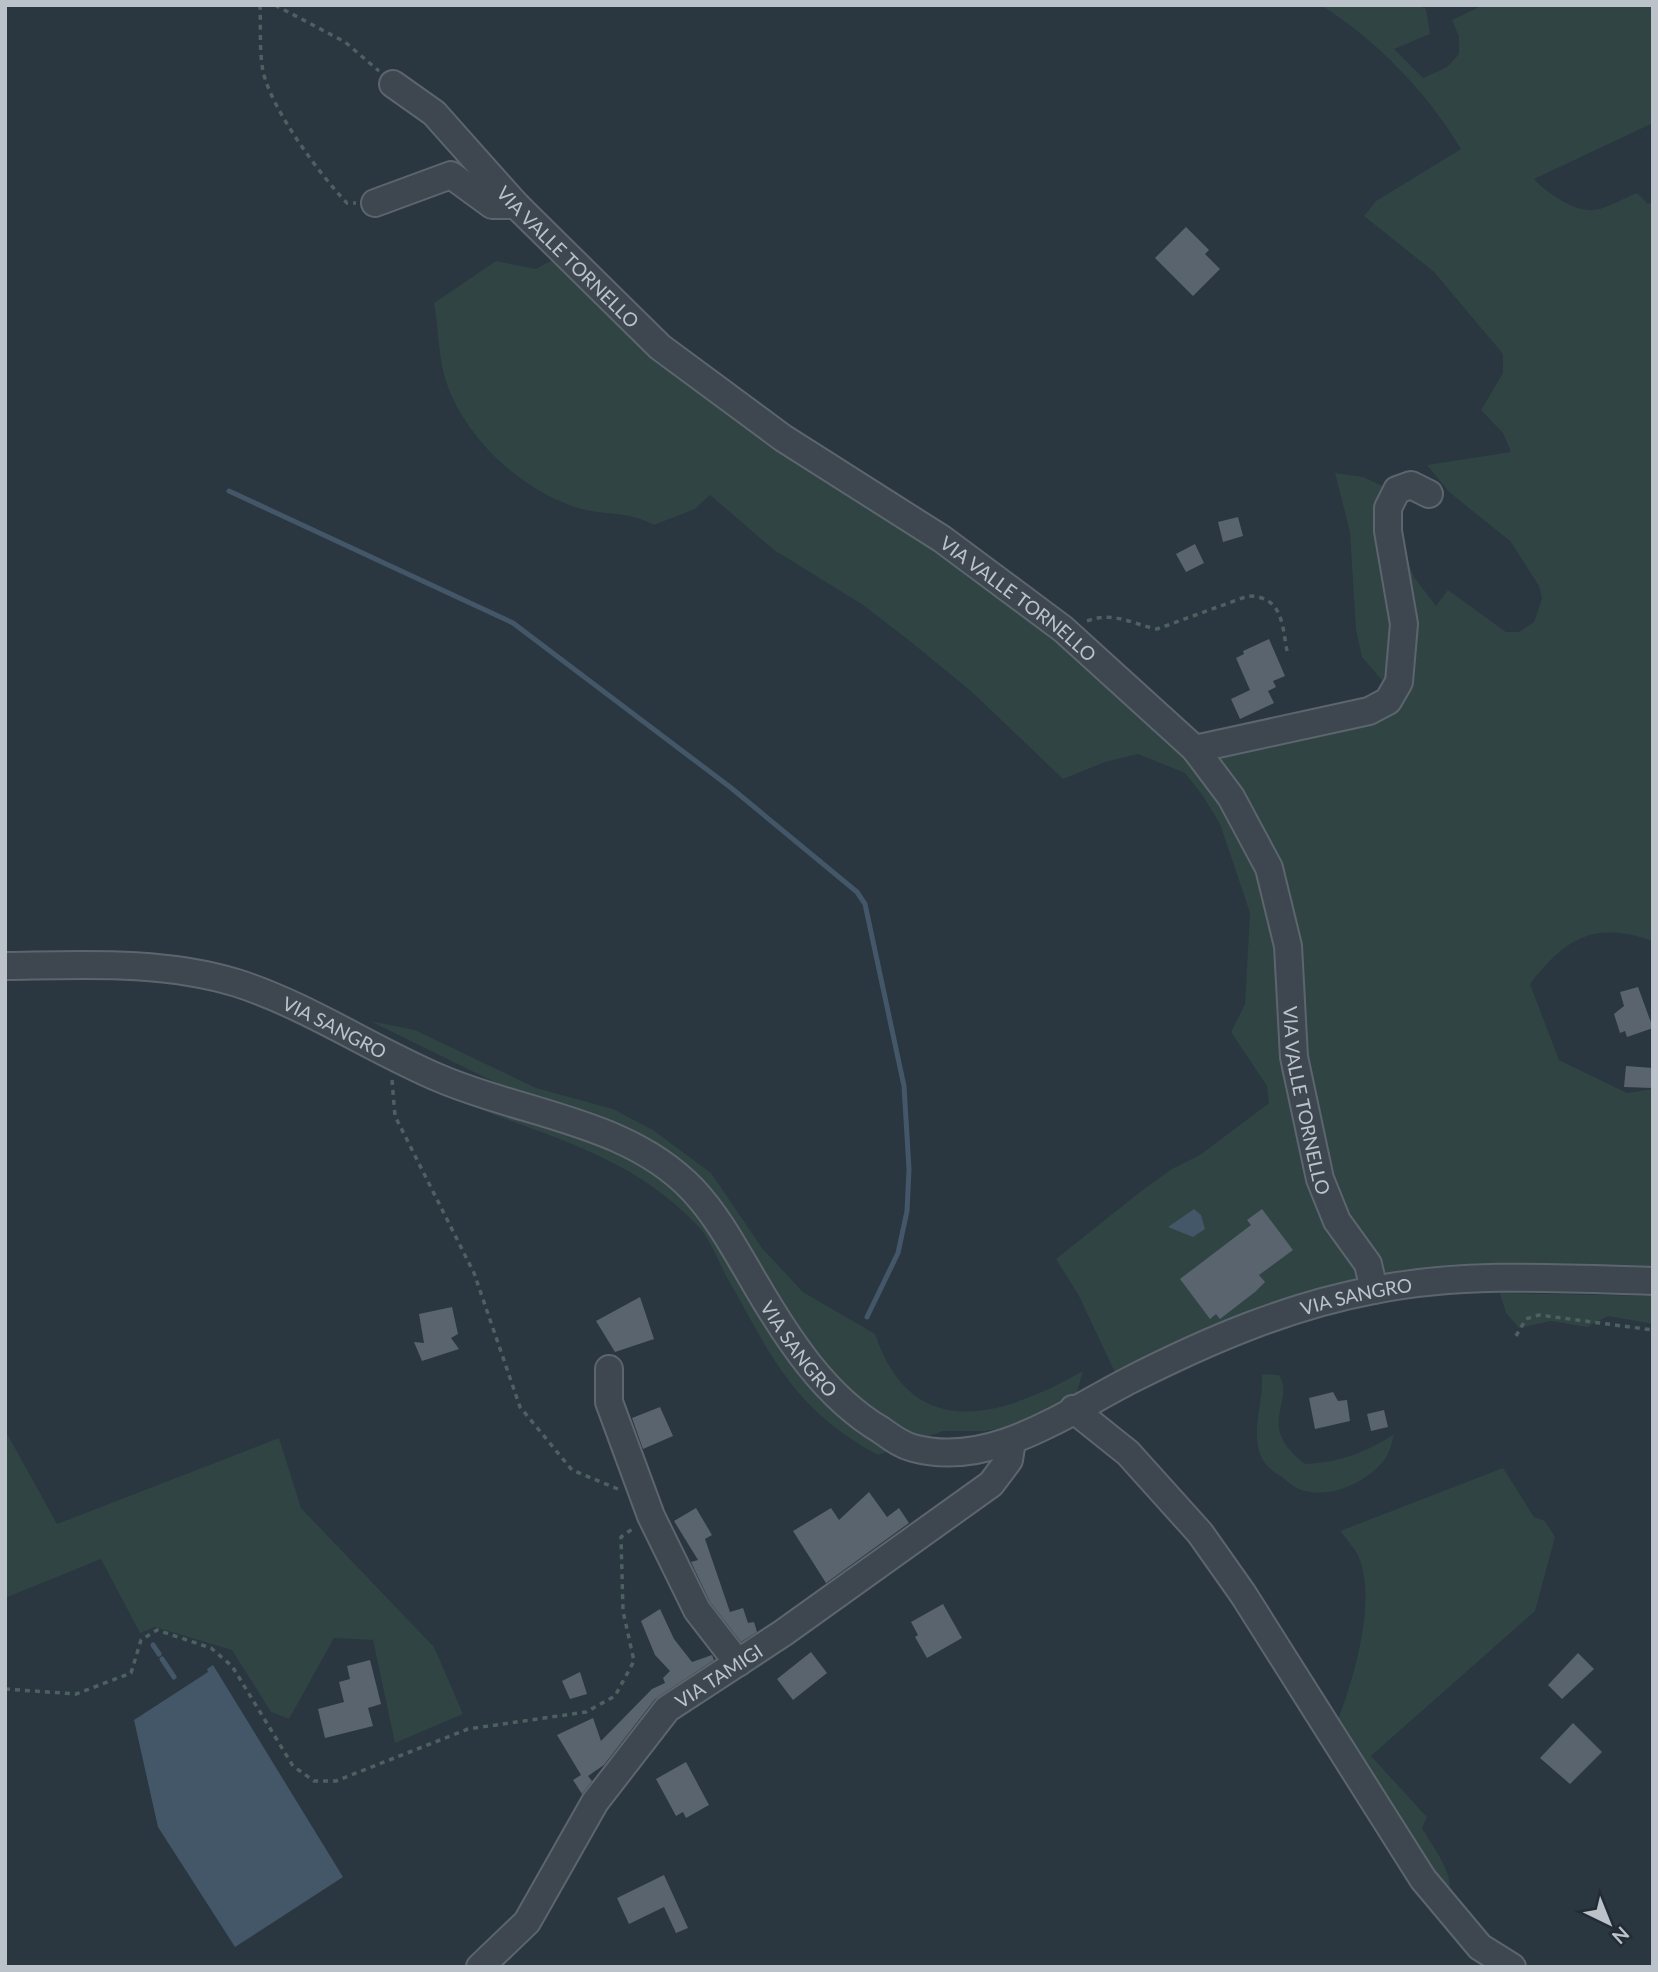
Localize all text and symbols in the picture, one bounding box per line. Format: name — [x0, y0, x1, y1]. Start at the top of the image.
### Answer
street label: VIA VALLE TORNELLO — [493, 181, 645, 332]
street label: VIA VALLE TORNELLO — [936, 530, 1102, 666]
street label: VIA SANGRO — [279, 991, 391, 1063]
street label: VIA VALLE TORNELLO — [1280, 1005, 1337, 1198]
street label: VIA SANGRO — [1297, 1272, 1413, 1319]
street label: VIA SANGRO — [757, 1296, 843, 1401]
street label: VIA TAMIGI — [670, 1638, 766, 1712]
north arrow — [1574, 1888, 1644, 1958]
text: N — [1608, 1922, 1634, 1949]

